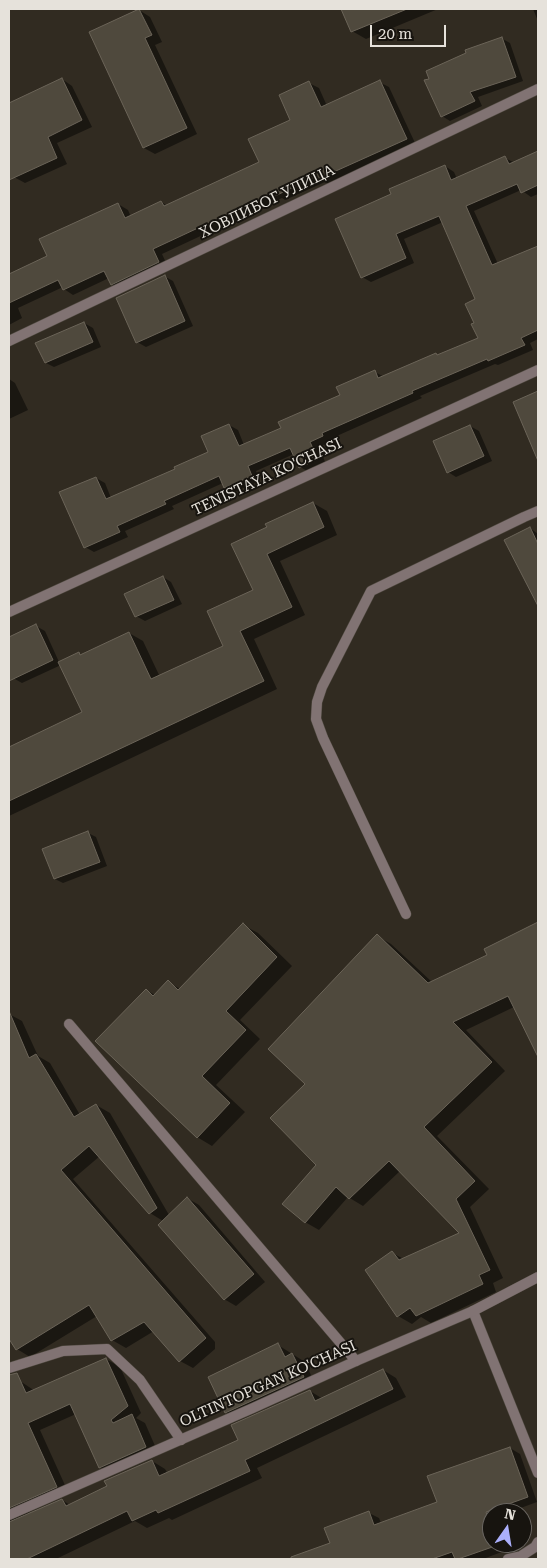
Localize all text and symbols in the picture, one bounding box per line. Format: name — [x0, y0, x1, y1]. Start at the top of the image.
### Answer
scale bar — [372, 15, 448, 47]
text: 20 m — [378, 25, 412, 43]
street label: ХОВЛИБОГ УЛИЦА — [196, 161, 338, 243]
street label: TENISTAYA KO'CHASI — [189, 434, 345, 520]
street label: OLTINTOPGAN KO'CHASI — [177, 1337, 359, 1431]
north arrow — [482, 1503, 532, 1553]
text: N — [503, 1505, 517, 1523]

